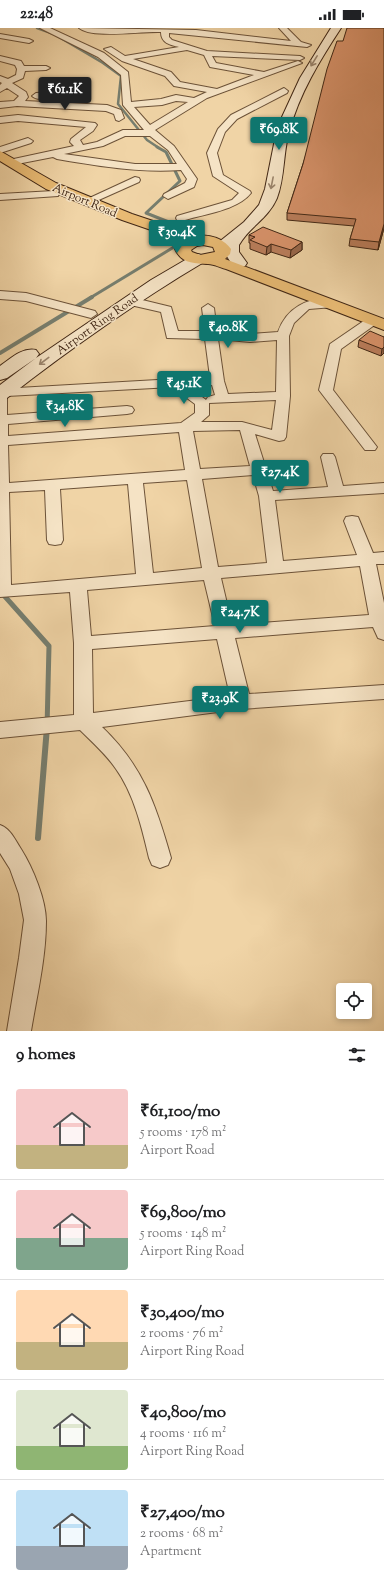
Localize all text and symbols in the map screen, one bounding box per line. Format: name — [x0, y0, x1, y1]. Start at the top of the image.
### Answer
text: 22:48 — [20, 4, 53, 25]
one-way arrow — [310, 55, 318, 67]
pin: ₹61.1K — [32, 77, 98, 111]
text: ₹61.1K — [47, 81, 83, 99]
pin: ₹69.8K — [246, 117, 312, 151]
text: ₹69.8K — [259, 121, 299, 139]
one-way arrow — [268, 176, 276, 189]
street label: Airport Road — [49, 179, 120, 223]
pin: ₹30.4K — [144, 220, 210, 254]
text: ₹30.4K — [158, 224, 196, 242]
street label: Airport Ring Road — [53, 290, 142, 360]
pin: ₹40.8K — [195, 315, 261, 349]
text: ₹40.8K — [208, 319, 248, 337]
one-way arrow — [39, 356, 50, 365]
pin: ₹45.1K — [151, 371, 217, 405]
text: ₹45.1K — [166, 375, 202, 393]
pin: ₹34.8K — [32, 394, 98, 428]
text: ₹34.8K — [46, 398, 84, 416]
pin: ₹27.4K — [247, 460, 313, 494]
text: ₹27.4K — [261, 464, 299, 482]
pin: ₹24.7K — [207, 600, 273, 634]
text: ₹24.7K — [220, 604, 260, 622]
pin: ₹23.9K — [187, 686, 253, 720]
text: ₹23.9K — [201, 690, 239, 708]
map controls — [336, 983, 372, 1019]
button: locate — [336, 983, 372, 1019]
text: 9 homes — [16, 1043, 75, 1067]
icon: filters — [346, 1044, 368, 1066]
text: ₹61,100/mo — [140, 1100, 220, 1124]
icon: home — [48, 1105, 96, 1153]
text: 5 rooms · 178 m² — [140, 1124, 226, 1142]
text: Airport Road — [140, 1142, 215, 1160]
text: ₹69,800/mo — [140, 1201, 226, 1225]
icon: home — [48, 1206, 96, 1254]
text: 5 rooms · 148 m² — [140, 1225, 226, 1243]
text: Airport Ring Road — [140, 1243, 244, 1261]
text: ₹30,400/mo — [140, 1301, 224, 1325]
icon: home — [48, 1306, 96, 1354]
text: 2 rooms · 76 m² — [140, 1325, 224, 1343]
text: Airport Ring Road — [140, 1343, 244, 1361]
text: ₹40,800/mo — [140, 1401, 226, 1425]
icon: home — [48, 1406, 96, 1454]
text: 4 rooms · 116 m² — [140, 1425, 226, 1443]
text: Airport Ring Road — [140, 1443, 244, 1461]
text: ₹27,400/mo — [140, 1501, 225, 1525]
icon: home — [48, 1506, 96, 1554]
text: 2 rooms · 68 m² — [140, 1525, 224, 1543]
text: Apartment — [140, 1543, 201, 1561]

